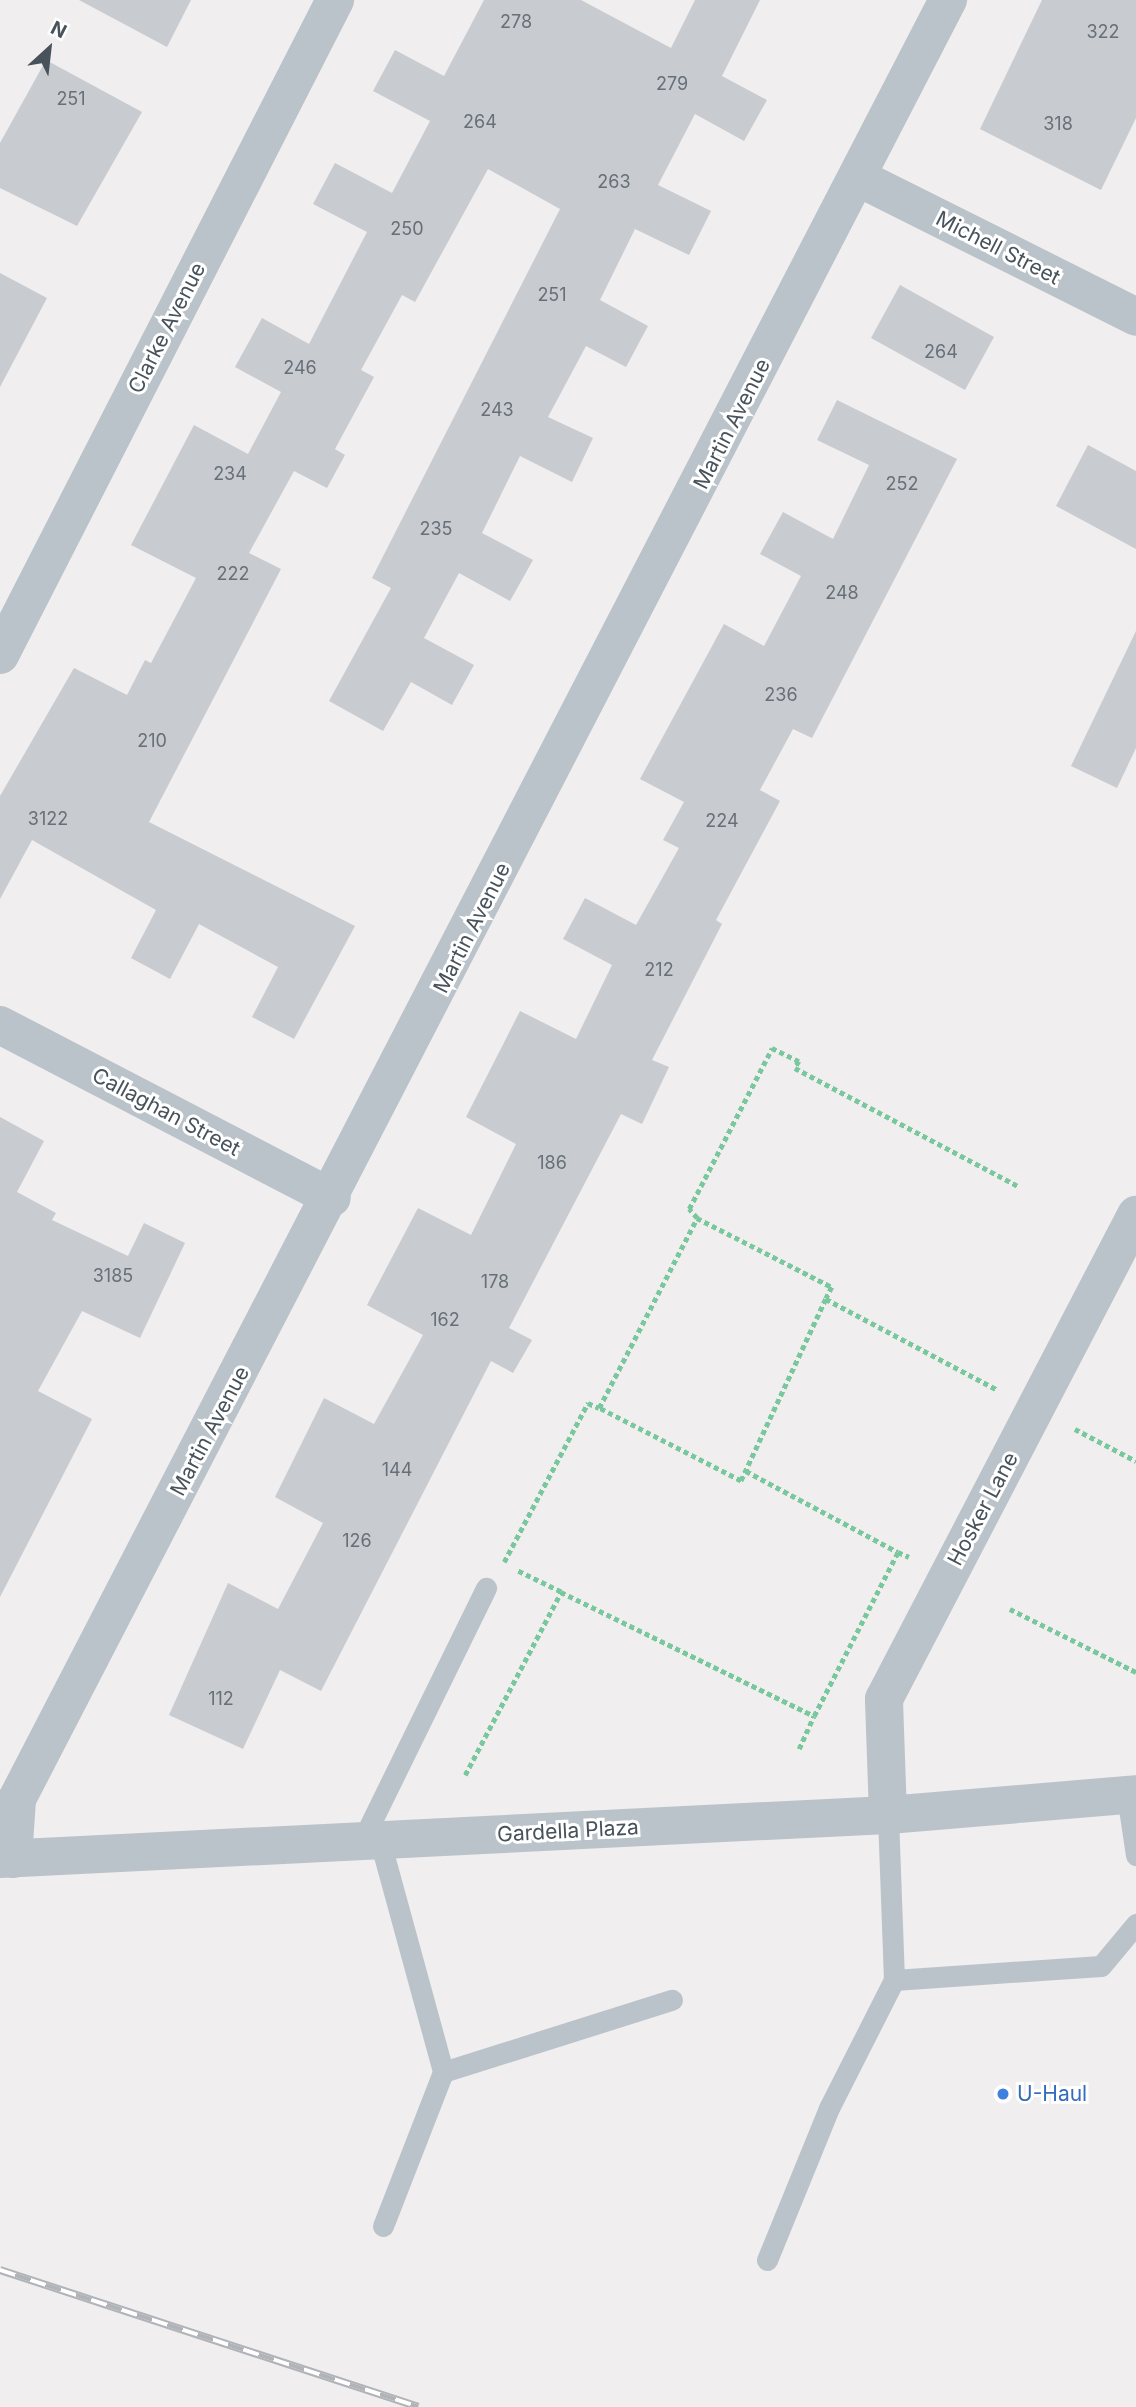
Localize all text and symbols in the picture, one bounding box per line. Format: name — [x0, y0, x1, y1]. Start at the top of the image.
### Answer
house number: 278 — [500, 11, 532, 33]
north arrow — [14, 14, 84, 84]
text: N — [47, 16, 70, 43]
house number: 322 — [1086, 21, 1120, 43]
house number: 279 — [656, 73, 688, 95]
house number: 251 — [56, 88, 86, 110]
house number: 264 — [463, 111, 497, 133]
house number: 318 — [1043, 113, 1073, 135]
house number: 263 — [597, 171, 631, 193]
street label: Michell Street — [932, 206, 1064, 290]
house number: 250 — [390, 218, 424, 240]
street label: Clarke Avenue — [123, 258, 211, 398]
house number: 251 — [537, 284, 567, 306]
house number: 264 — [924, 341, 958, 363]
street label: Martin Avenue — [688, 355, 776, 493]
house number: 246 — [283, 357, 317, 379]
house number: 243 — [480, 399, 514, 421]
house number: 234 — [213, 463, 247, 485]
house number: 252 — [886, 473, 918, 495]
house number: 235 — [419, 518, 453, 540]
house number: 222 — [217, 563, 249, 585]
house number: 248 — [825, 582, 859, 604]
house number: 236 — [764, 684, 798, 706]
house number: 210 — [137, 730, 167, 752]
house number: 3122 — [28, 808, 68, 830]
house number: 224 — [705, 810, 739, 832]
street label: Martin Avenue — [428, 859, 516, 997]
house number: 212 — [644, 959, 674, 981]
street label: Callaghan Street — [88, 1062, 244, 1162]
house number: 186 — [537, 1152, 567, 1174]
house number: 3185 — [93, 1265, 133, 1287]
house number: 178 — [481, 1271, 509, 1293]
house number: 162 — [430, 1309, 460, 1331]
street label: Martin Avenue — [165, 1362, 255, 1500]
street label: Hosker Lane — [943, 1448, 1023, 1570]
house number: 144 — [382, 1459, 412, 1481]
house number: 126 — [342, 1530, 372, 1552]
house number: 112 — [208, 1688, 234, 1710]
street label: Gardella Plaza — [497, 1815, 639, 1847]
place label: U-Haul — [1017, 2081, 1087, 2107]
marker: U-Haul — [995, 2086, 1011, 2102]

